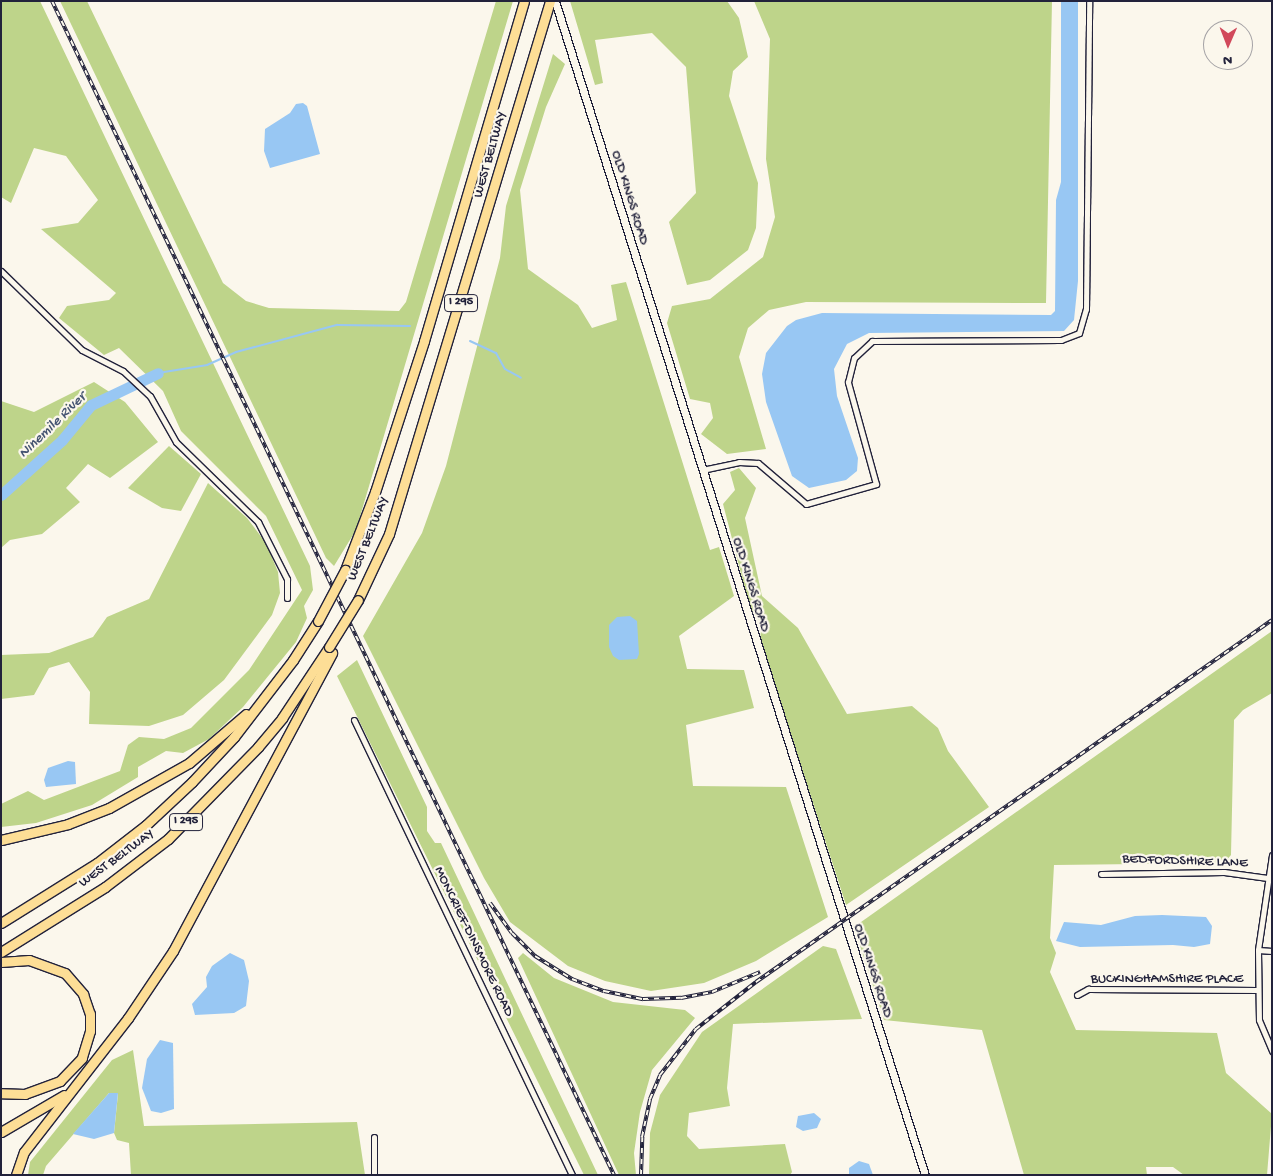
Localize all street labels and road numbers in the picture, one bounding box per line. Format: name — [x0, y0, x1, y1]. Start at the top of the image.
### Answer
street label: WEST BELTWAY — [471, 110, 511, 200]
street label: OLD KINGS ROAD — [607, 149, 651, 247]
road number: I 295 — [444, 294, 478, 312]
street label: WEST BELTWAY — [345, 495, 393, 583]
street label: OLD KINGS ROAD — [728, 536, 772, 634]
road number: I 295 — [168, 812, 204, 832]
street label: WEST BELTWAY — [76, 826, 158, 892]
street label: BEDFORDSHIRE LANE — [1122, 851, 1248, 873]
street label: MONCRIEF-DINSMORE ROAD — [429, 864, 517, 1020]
street label: OLD KINGS ROAD — [849, 922, 895, 1020]
street label: BUCKINGHAMSHIRE PLACE — [1091, 972, 1243, 988]

